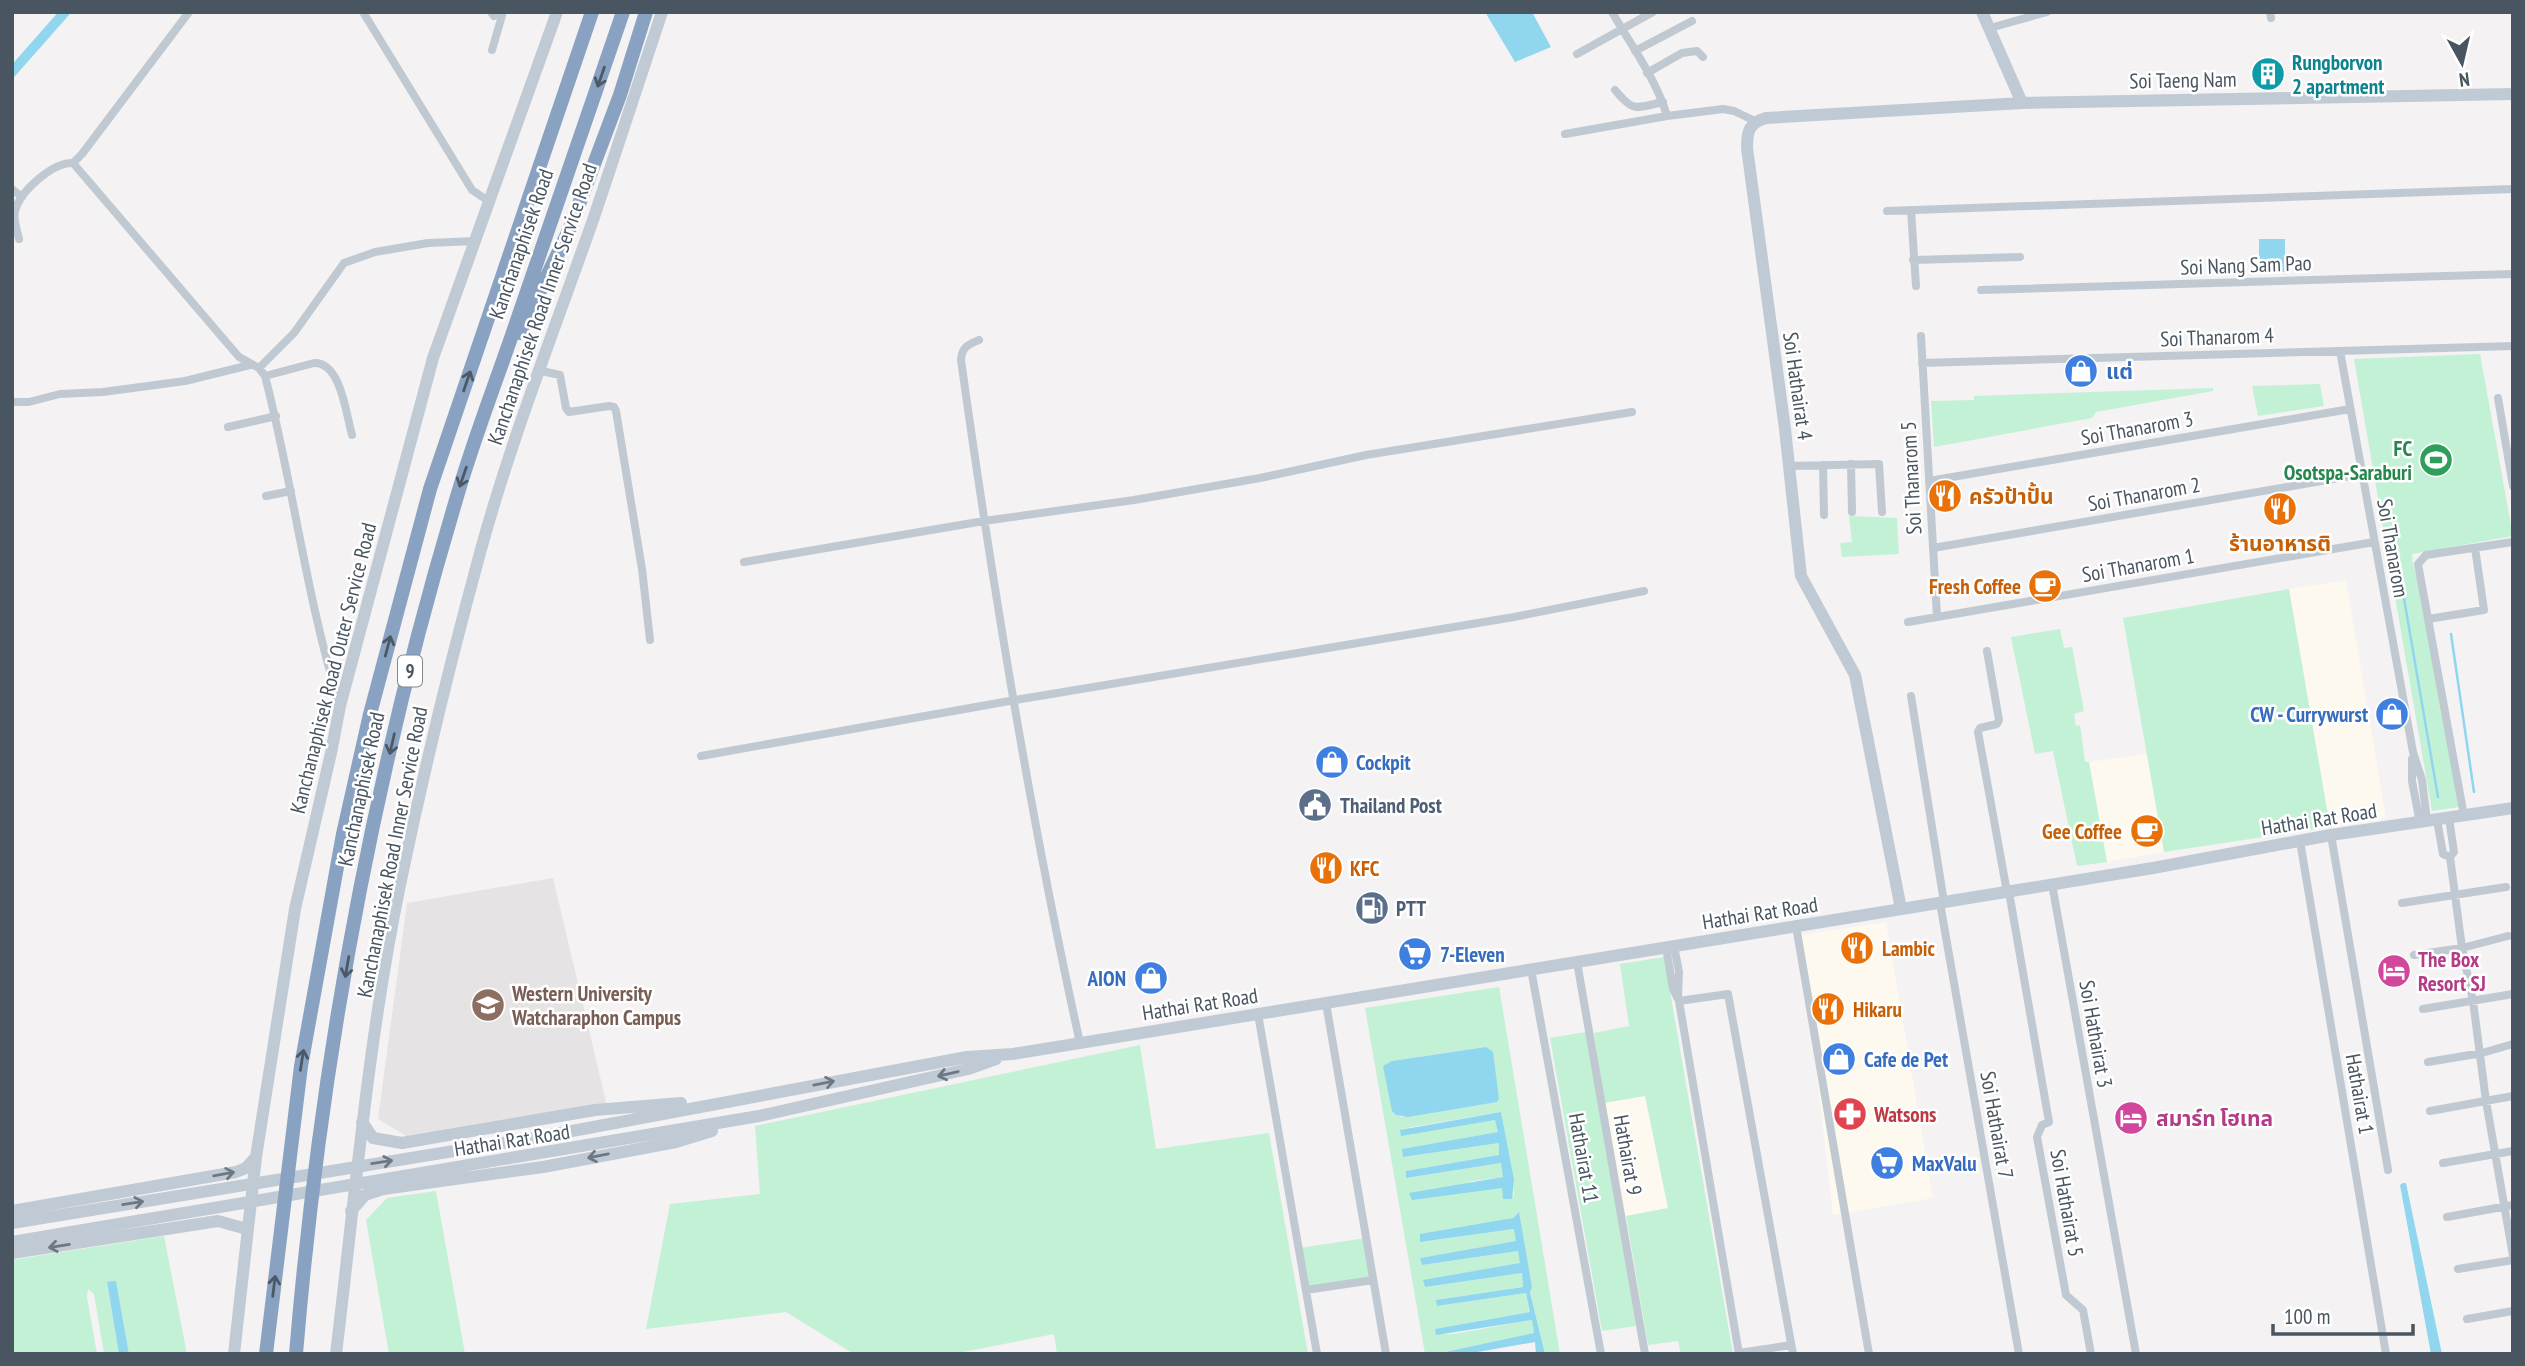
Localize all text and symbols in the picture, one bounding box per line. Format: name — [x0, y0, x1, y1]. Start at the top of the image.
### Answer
north arrow — [2427, 28, 2497, 98]
place label: Rungborvon 2 apartment — [2292, 49, 2384, 100]
building icon: Rungborvon 2 apartment — [2249, 55, 2287, 93]
one-way arrow — [594, 65, 606, 87]
street label: Soi Taeng Nam — [2129, 66, 2237, 94]
text: N — [2458, 67, 2471, 92]
street label: Kanchanaphisek Road Inner Service Road — [481, 160, 603, 448]
street label: Kanchanaphisek Road — [483, 165, 559, 323]
street label: Soi Nang Sam Pao — [2180, 249, 2312, 281]
street label: Soi Thanarom 4 — [2160, 322, 2275, 352]
street label: Soi Hathairat 4 — [1777, 330, 1819, 442]
shop icon: แต่ — [2062, 352, 2100, 390]
place label: แต่ — [2106, 358, 2133, 385]
one-way arrow — [462, 370, 474, 392]
street label: Soi Thanarom 3 — [2079, 405, 2195, 451]
street label: Soi Thanarom 5 — [1895, 421, 1927, 535]
place label: FC Osotspa-Saraburi — [2284, 435, 2412, 486]
sports icon: FC Osotspa-Saraburi — [2417, 441, 2455, 479]
one-way arrow — [456, 466, 468, 488]
street label: Soi Thanarom 2 — [2086, 471, 2202, 517]
restaurant icon: ครัวป้าปั้น — [1926, 477, 1964, 515]
place label: ครัวป้าปั้น — [1969, 482, 2054, 510]
restaurant icon: ร้านอาหารติ — [2261, 490, 2299, 528]
street label: Soi Thanarom — [2371, 497, 2415, 599]
street label: Kanchanaphisek Road Outer Service Road — [285, 520, 381, 816]
place label: ร้านอาหารติ — [2229, 530, 2331, 557]
street label: Soi Thanarom 1 — [2080, 542, 2196, 588]
cafe icon: Fresh Coffee — [2026, 567, 2064, 605]
place label: Fresh Coffee — [1929, 573, 2021, 600]
one-way arrow — [382, 635, 395, 658]
road number: 9 — [398, 656, 422, 686]
shop icon: CW - Currywurst — [2373, 695, 2411, 733]
place label: CW - Currywurst — [2250, 701, 2368, 728]
street label: Kanchanaphisek Road Inner Service Road — [351, 704, 433, 1000]
street label: Kanchanaphisek Road — [332, 709, 390, 869]
one-way arrow — [385, 732, 398, 755]
shop icon: Cockpit — [1313, 743, 1351, 781]
place label: Cockpit — [1356, 749, 1411, 776]
public building icon: Thailand Post — [1296, 786, 1334, 824]
place label: Thailand Post — [1340, 792, 1442, 819]
street label: Hathai Rat Road — [2259, 797, 2379, 841]
cafe icon: Gee Coffee — [2128, 812, 2166, 850]
place label: Gee Coffee — [2042, 818, 2122, 845]
restaurant icon: KFC — [1307, 849, 1345, 887]
place label: KFC — [1350, 855, 1380, 882]
fuel station icon: PTT — [1353, 889, 1391, 927]
street label: Hathai Rat Road — [1700, 891, 1820, 935]
place label: PTT — [1396, 895, 1426, 922]
restaurant icon: Lambic — [1838, 929, 1876, 967]
supermarket icon: 7-Eleven — [1396, 935, 1434, 973]
place label: Lambic — [1882, 935, 1936, 962]
place label: 7-Eleven — [1440, 941, 1505, 968]
place label: The Box Resort SJ — [2418, 946, 2486, 997]
hotel icon: The Box Resort SJ — [2375, 952, 2413, 990]
one-way arrow — [339, 955, 353, 978]
shop icon: AION — [1132, 959, 1170, 997]
place label: AION — [1087, 965, 1126, 992]
street label: Soi Hathairat 3 — [2073, 978, 2119, 1090]
place label: Western University Watcharaphon Campus — [511, 980, 681, 1031]
street label: Hathai Rat Road — [1140, 982, 1260, 1026]
school or university icon: Western University Watcharaphon Campus — [469, 986, 507, 1024]
restaurant icon: Hikaru — [1809, 990, 1847, 1028]
place label: Hikaru — [1853, 996, 1902, 1023]
shop icon: Cafe de Pet — [1820, 1040, 1858, 1078]
place label: Cafe de Pet — [1864, 1046, 1948, 1073]
one-way arrow — [296, 1049, 309, 1072]
street label: Hathairat 1 — [2340, 1052, 2380, 1136]
one-way arrow — [937, 1067, 960, 1081]
street label: Soi Hathairat 7 — [1974, 1069, 2020, 1181]
one-way arrow — [812, 1076, 835, 1090]
pharmacy icon: Watsons — [1831, 1095, 1869, 1133]
hotel icon: สมาร์ท โฮเทล — [2112, 1099, 2150, 1137]
place label: Watsons — [1873, 1101, 1936, 1128]
place label: สมาร์ท โฮเทล — [2156, 1105, 2273, 1132]
street label: Hathairat 11 — [1563, 1111, 1605, 1205]
street label: Hathairat 9 — [1608, 1113, 1648, 1197]
street label: Hathai Rat Road — [452, 1118, 572, 1162]
supermarket icon: MaxValu — [1868, 1144, 1906, 1182]
street label: Soi Hathairat 5 — [2044, 1147, 2090, 1259]
one-way arrow — [587, 1150, 610, 1164]
place label: MaxValu — [1912, 1150, 1977, 1177]
one-way arrow — [370, 1155, 393, 1168]
one-way arrow — [212, 1167, 235, 1180]
one-way arrow — [121, 1196, 144, 1209]
one-way arrow — [48, 1240, 71, 1253]
one-way arrow — [267, 1275, 280, 1298]
scale bar — [2273, 1292, 2413, 1336]
text: 100 m — [2284, 1303, 2330, 1330]

